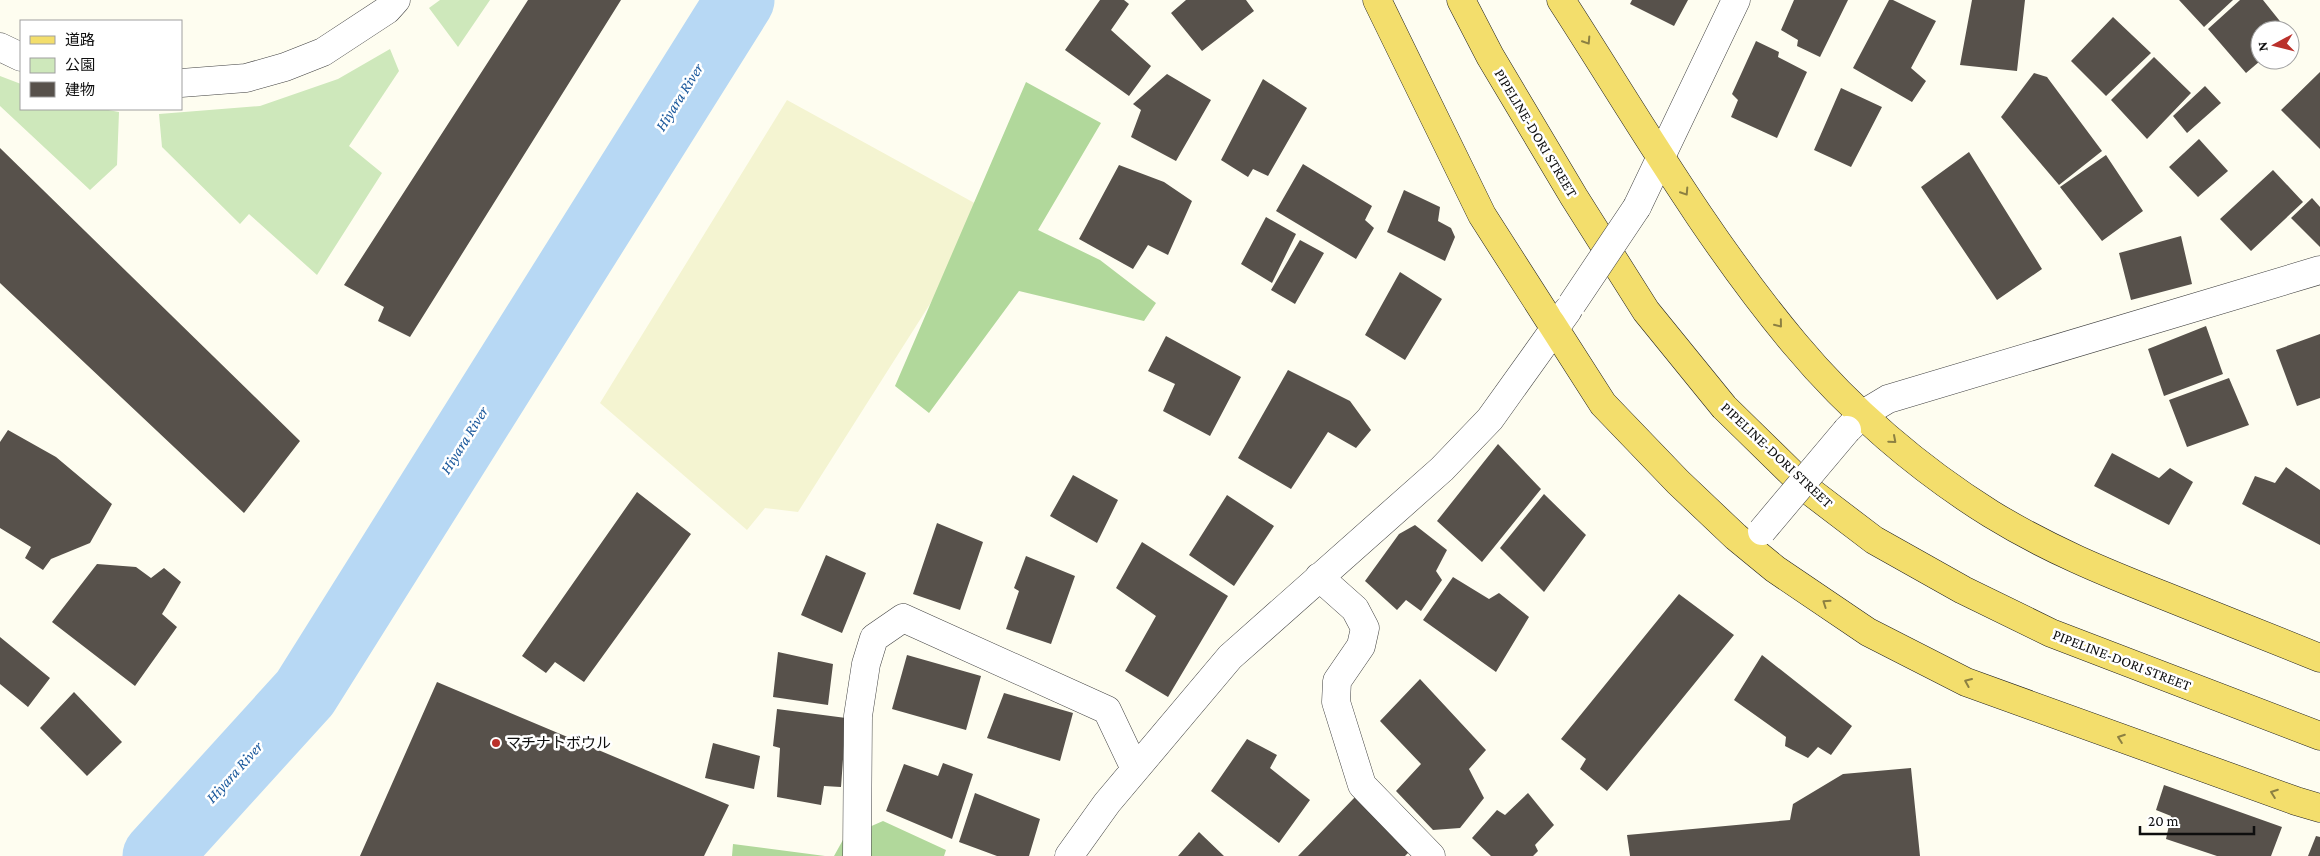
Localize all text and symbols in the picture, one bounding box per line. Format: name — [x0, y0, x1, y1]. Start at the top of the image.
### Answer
legend — [20, 20, 182, 110]
north arrow — [2250, 20, 2300, 70]
text: 道路 — [65, 32, 95, 48]
one-way arrow — [1581, 36, 1591, 45]
text: N — [2254, 40, 2271, 52]
text: 公園 — [65, 57, 95, 73]
water label: Hiyara River — [652, 60, 707, 134]
street label: PIPELINE-DORI STREET — [1491, 66, 1581, 200]
text: 建物 — [65, 82, 95, 98]
one-way arrow — [1679, 187, 1688, 196]
one-way arrow — [1774, 319, 1783, 328]
street label: PIPELINE-DORI STREET — [1718, 399, 1836, 511]
water label: Hiyara River — [437, 403, 492, 477]
one-way arrow — [1887, 434, 1896, 443]
one-way arrow — [1823, 600, 1832, 609]
street label: PIPELINE-DORI STREET — [2051, 626, 2193, 694]
one-way arrow — [1964, 678, 1973, 688]
one-way arrow — [2117, 734, 2126, 744]
place label: マチナトボウル — [506, 735, 611, 751]
marker: マチナトボウル — [490, 737, 502, 749]
water label: Hiyara River — [202, 738, 267, 807]
one-way arrow — [2270, 789, 2278, 799]
scale bar — [2140, 804, 2254, 836]
text: 20 m — [2148, 813, 2179, 829]

